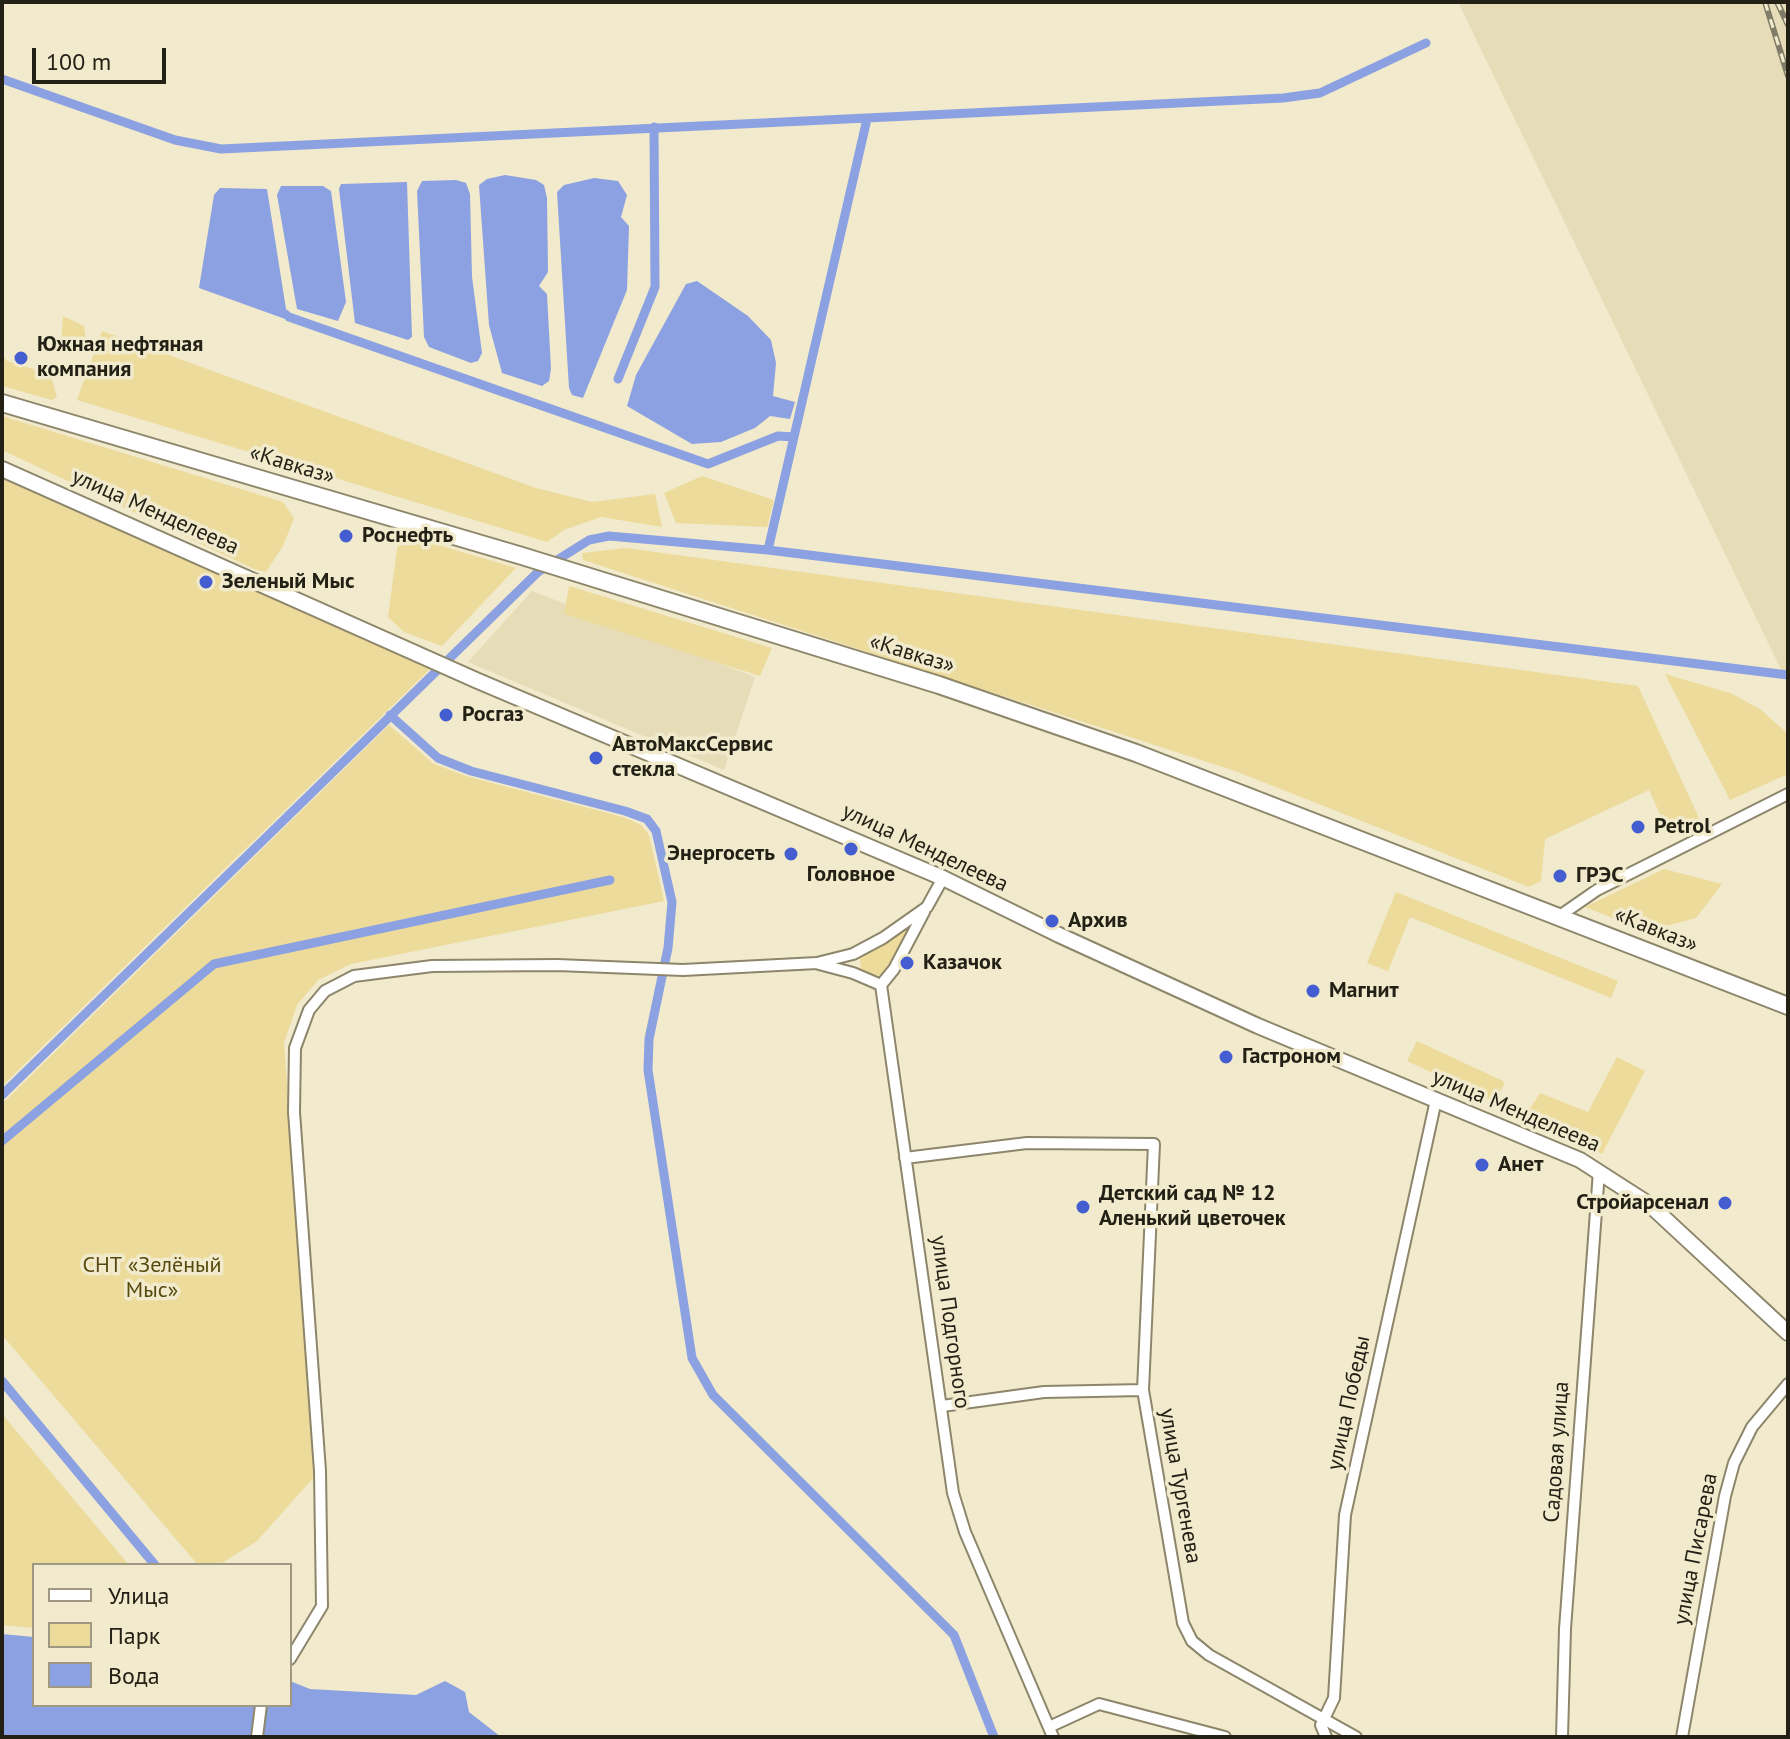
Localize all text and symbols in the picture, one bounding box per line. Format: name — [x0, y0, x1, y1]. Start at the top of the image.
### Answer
scale bar — [36, 32, 170, 82]
text: 100 m — [46, 46, 111, 77]
place label: Южная нефтяная компания — [37, 332, 203, 384]
marker: Южная нефтяная компания — [12, 349, 30, 367]
street label: «Кавказ» — [246, 440, 338, 490]
street label: улица Менделеева — [67, 463, 243, 561]
place label: Роснефть — [362, 523, 453, 549]
marker: Роснефть — [337, 527, 355, 545]
place label: Зеленый Мыс — [222, 569, 354, 595]
marker: Зеленый Мыс — [197, 573, 215, 591]
street label: «Кавказ» — [866, 629, 958, 679]
place label: Росгаз — [462, 702, 524, 728]
marker: Росгаз — [437, 706, 455, 724]
place label: АвтоМаксСервис стекла — [612, 732, 773, 784]
marker: АвтоМаксСервис стекла — [587, 749, 605, 767]
street label: улица Менделеева — [838, 798, 1012, 898]
place label: Petrol — [1654, 814, 1711, 840]
marker: Petrol — [1629, 818, 1647, 836]
marker: Головное — [842, 840, 860, 858]
place label: Энергосеть — [667, 841, 775, 867]
marker: Энергосеть — [782, 845, 800, 863]
place label: Головное — [807, 862, 895, 888]
place label: ГРЭС — [1576, 863, 1623, 889]
marker: ГРЭС — [1551, 867, 1569, 885]
street label: «Кавказ» — [1611, 901, 1701, 959]
place label: Архив — [1068, 908, 1128, 934]
marker: Архив — [1043, 912, 1061, 930]
place label: Казачок — [923, 950, 1002, 976]
marker: Казачок — [898, 954, 916, 972]
place label: Магнит — [1329, 978, 1399, 1004]
marker: Магнит — [1304, 982, 1322, 1000]
place label: Гастроном — [1242, 1044, 1341, 1070]
marker: Гастроном — [1217, 1048, 1235, 1066]
street label: улица Менделеева — [1428, 1064, 1604, 1158]
place label: Анет — [1498, 1152, 1543, 1178]
marker: Анет — [1473, 1156, 1491, 1174]
place label: Детский сад № 12 Аленький цветочек — [1099, 1181, 1286, 1232]
place label: Стройарсенал — [1576, 1190, 1709, 1216]
marker: Стройарсенал — [1716, 1194, 1734, 1212]
marker: Детский сад № 12 Аленький цветочек — [1074, 1198, 1092, 1216]
street label: улица Подгорного — [925, 1234, 975, 1410]
park label: СНТ «Зелёный Мыс» — [82, 1253, 222, 1304]
street label: улица Победы — [1322, 1333, 1376, 1473]
street label: Садовая улица — [1539, 1381, 1575, 1523]
street label: улица Тургенева — [1153, 1406, 1207, 1566]
street label: улица Писарева — [1668, 1471, 1724, 1627]
legend — [32, 1563, 292, 1707]
text: Улица — [108, 1580, 169, 1611]
text: Парк — [108, 1620, 160, 1651]
text: Вода — [108, 1660, 160, 1691]

